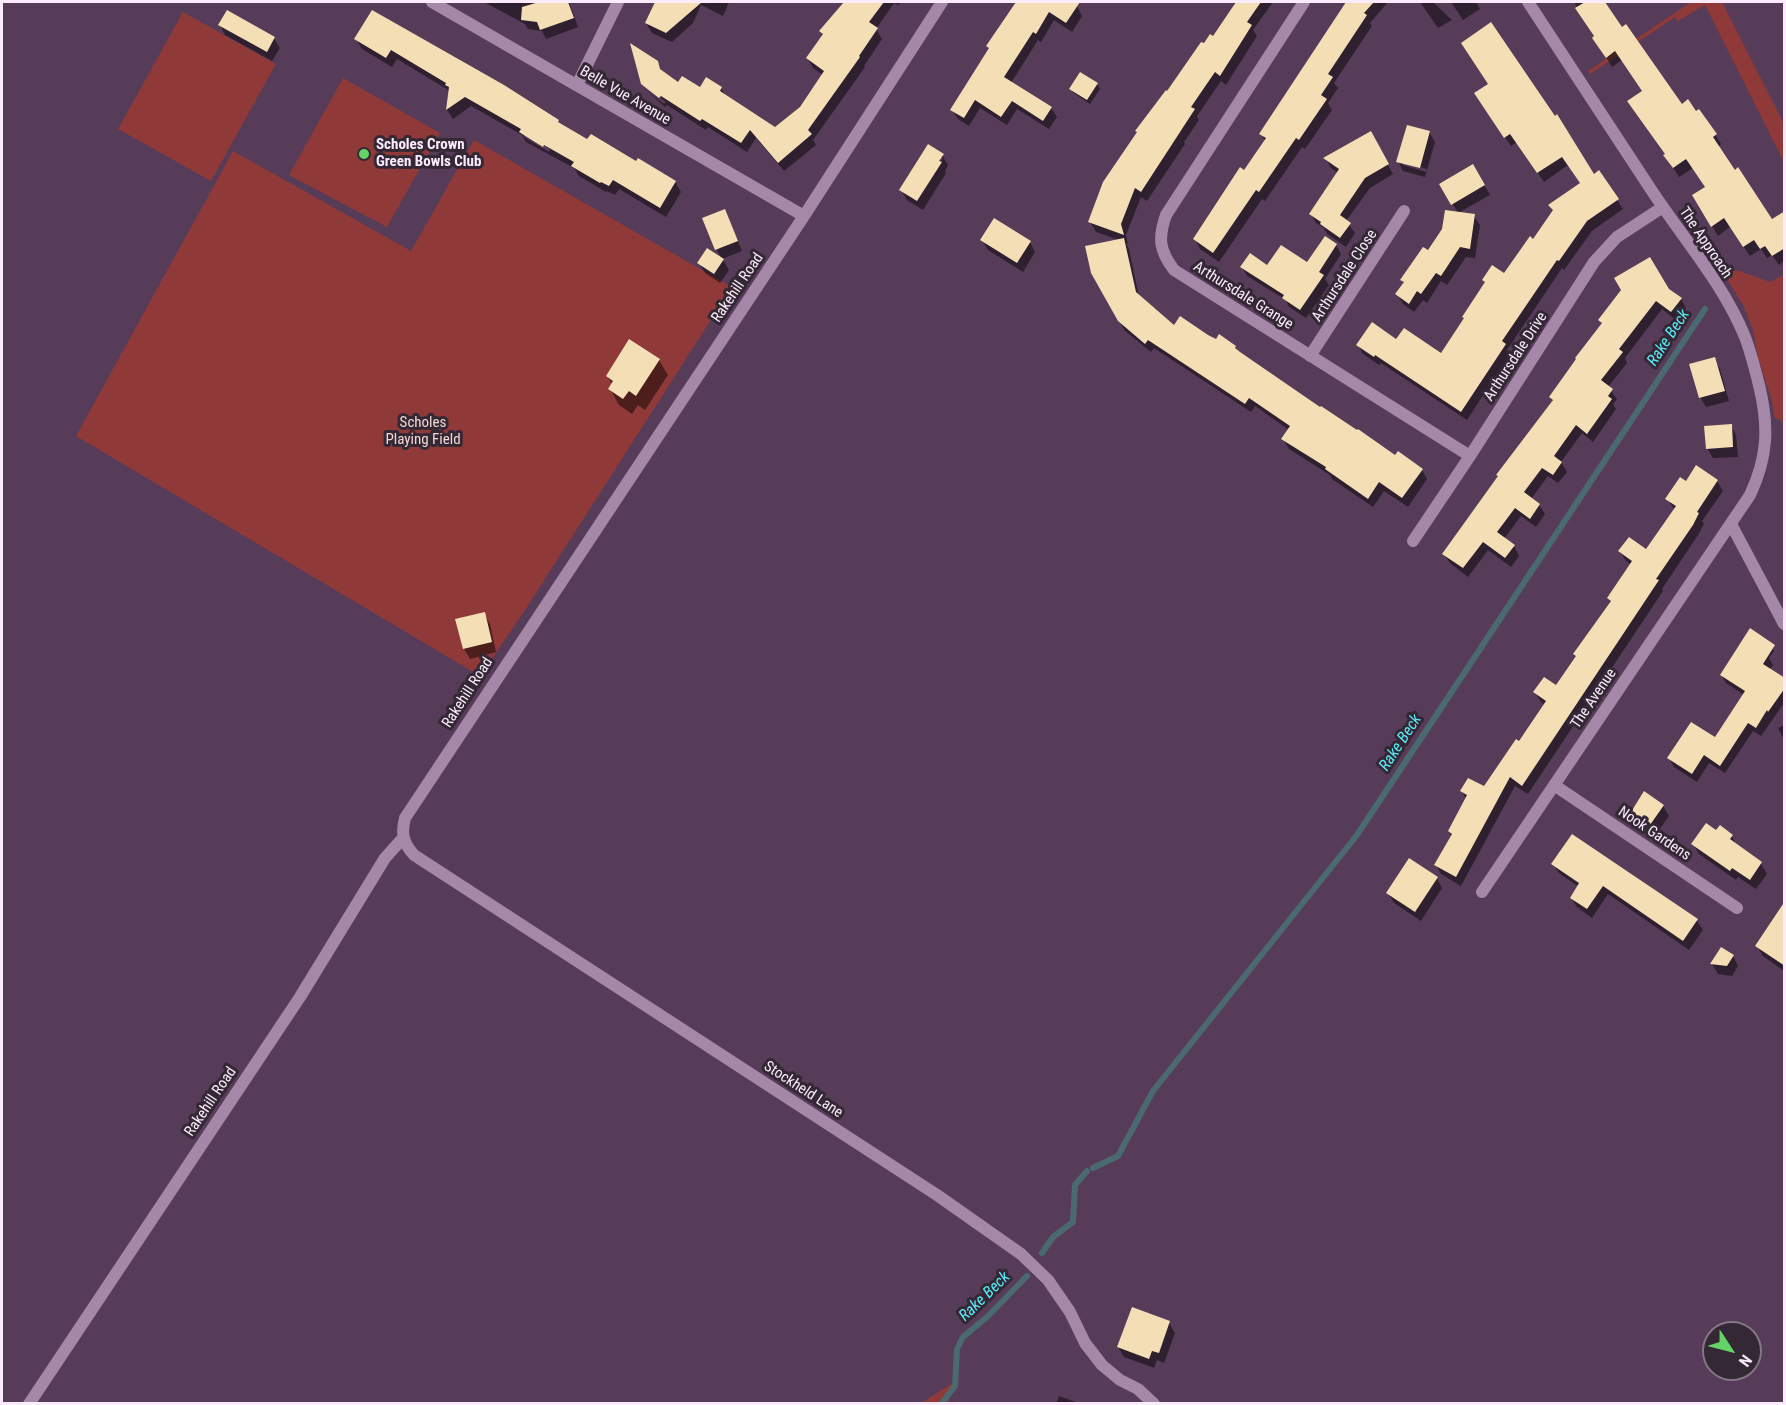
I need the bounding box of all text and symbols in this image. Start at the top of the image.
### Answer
street label: Belle Vue Avenue [576,63,674,129]
place label: Scholes Crown Green Bowls Club [376,136,481,171]
marker: Scholes Crown Green Bowls Club [357,147,371,161]
street label: The Approach [1675,204,1735,282]
street label: Arthursdale Close [1309,227,1381,325]
street label: Rakehill Road [708,250,768,326]
street label: Arthursdale Grange [1190,258,1296,334]
water label: Rake Beck [1644,306,1694,370]
street label: Arthursdale Drive [1481,309,1551,405]
park label: Scholes Playing Field [385,414,461,449]
street label: Rakehill Road [439,655,497,731]
street label: The Avenue [1567,665,1621,733]
water label: Rake Beck [1376,711,1426,775]
street label: Nook Gardens [1614,803,1694,865]
street label: Stockheld Lane [760,1058,846,1122]
street label: Rakehill Road [181,1064,241,1140]
water label: Rake Beck [956,1268,1014,1326]
north arrow [1702,1321,1762,1381]
text: N [1735,1351,1756,1370]

